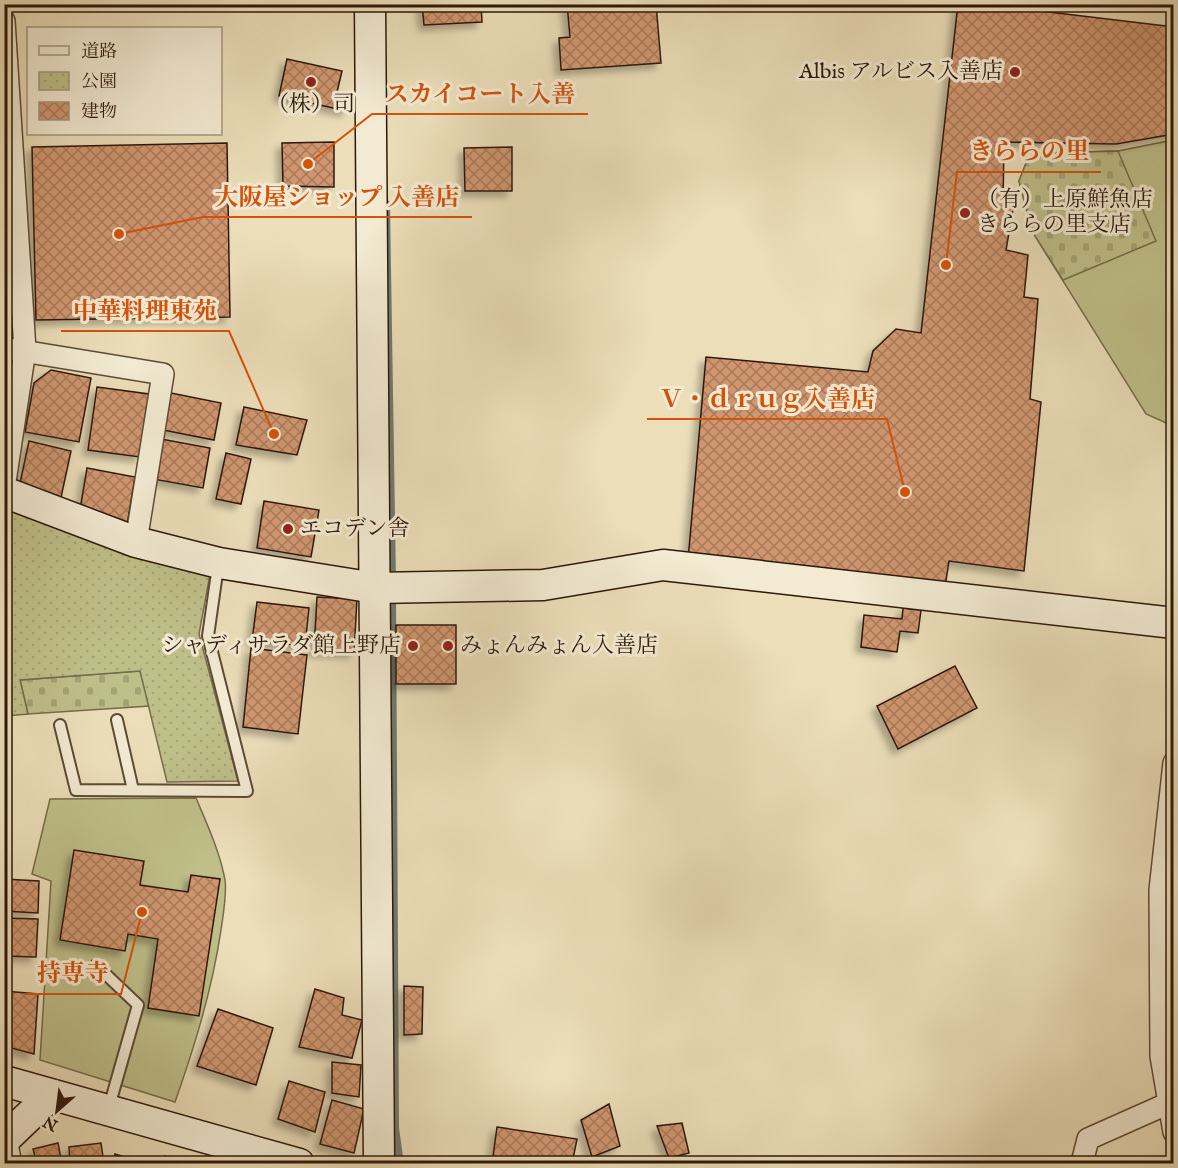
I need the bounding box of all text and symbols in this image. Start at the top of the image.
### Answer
legend [27,27,222,135]
text: 道路 [81,41,117,64]
place label: Albis アルビス入善店 [798,58,1003,86]
marker: Albis アルビス入善店 [1008,65,1022,79]
text: 公園 [81,71,117,94]
callout: スカイコート入善 [372,72,588,114]
marker: （株）司 [304,75,318,89]
text: スカイコート入善 [385,80,575,111]
place label: （株）司 [267,91,355,119]
text: 建物 [81,101,117,124]
callout: きららの里 [957,130,1101,172]
text: きららの里 [969,137,1089,168]
callout: 大阪屋ショップ 入善店 [203,175,472,217]
text: 大阪屋ショップ 入善店 [215,183,459,214]
place label: （有）上原鮮魚店 きららの里支店 [977,186,1153,239]
marker: （有）上原鮮魚店 きららの里支店 [958,206,972,220]
callout: 中華料理東苑 [61,289,229,331]
text: 中華料理東苑 [73,297,217,328]
callout: Ｖ・ｄｒｕｇ入善店 [647,377,887,419]
text: Ｖ・ｄｒｕｇ入善店 [659,385,875,416]
place label: エコデン舎 [300,515,410,543]
marker: エコデン舎 [281,522,295,536]
place label: シャディサラダ館上野店 [161,632,401,660]
place label: みょんみょん入善店 [460,632,658,660]
marker: シャディサラダ館上野店 [406,639,420,653]
marker: みょんみょん入善店 [441,639,455,653]
callout: 持専寺 [25,952,121,994]
text: 持専寺 [37,959,109,990]
north arrow [27,1081,87,1141]
text: N [40,1110,63,1135]

